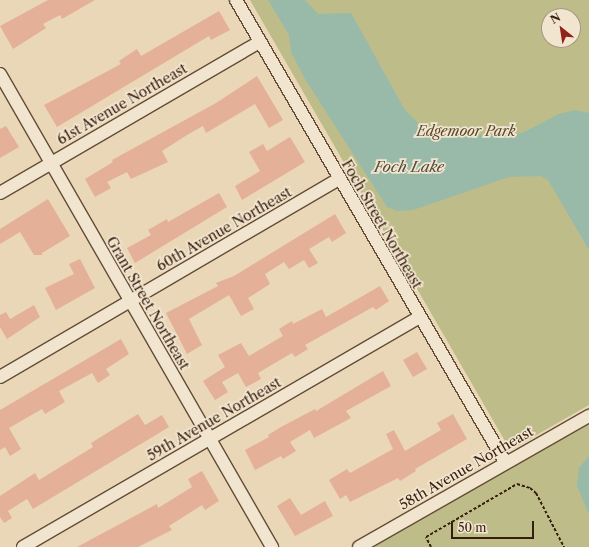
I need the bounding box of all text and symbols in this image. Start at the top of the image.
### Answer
north arrow [541,8,581,48]
text: N [548,10,563,27]
street label: 61st Avenue Northeast [54,60,190,148]
park label: Edgemoor Park [417,123,515,139]
street label: Foch Street Northeast [338,157,426,291]
water label: Foch Lake [374,158,444,176]
street label: 60th Avenue Northeast [153,183,295,275]
street label: Grant Street Northeast [103,233,193,373]
street label: 59th Avenue Northeast [144,374,284,464]
street label: 58th Avenue Northeast [396,423,536,513]
scale bar [453,513,536,539]
text: 50 m [458,520,487,535]

